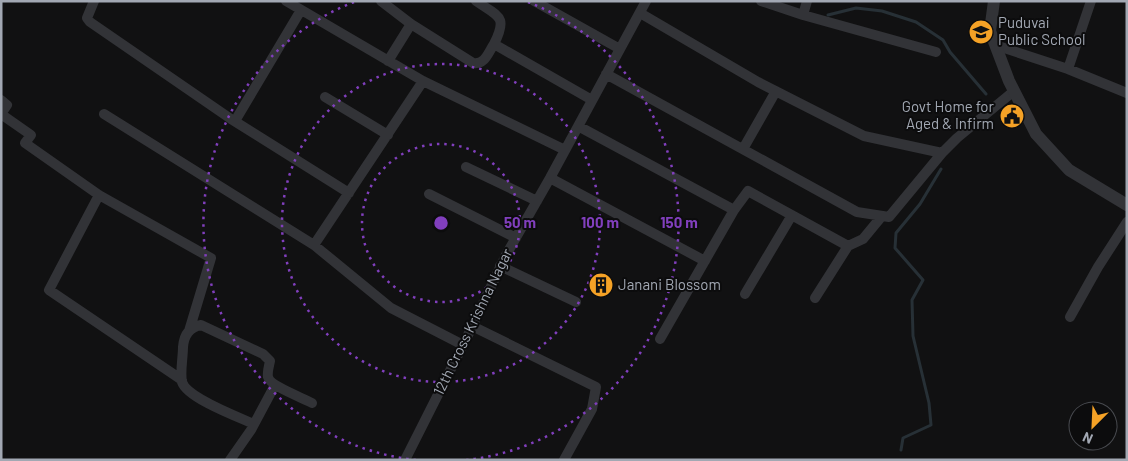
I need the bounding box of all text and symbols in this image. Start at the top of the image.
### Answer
place label: Puduvai Public School [998,13,1086,48]
school or university icon: Puduvai Public School [968,19,994,45]
place label: Govt Home for Aged & Infirm [902,97,995,132]
public building icon: Govt Home for Aged & Infirm [999,103,1025,129]
text: 50 m [504,213,536,231]
text: 100 m [581,213,619,231]
text: 150 m [660,213,698,231]
centre of rings [432,214,450,232]
street label: 12th Cross Krishna Nagar [429,245,516,398]
building icon: Janani Blossom [588,272,614,298]
place label: Janani Blossom [618,275,721,293]
north arrow [1068,401,1118,451]
text: N [1080,429,1095,448]

